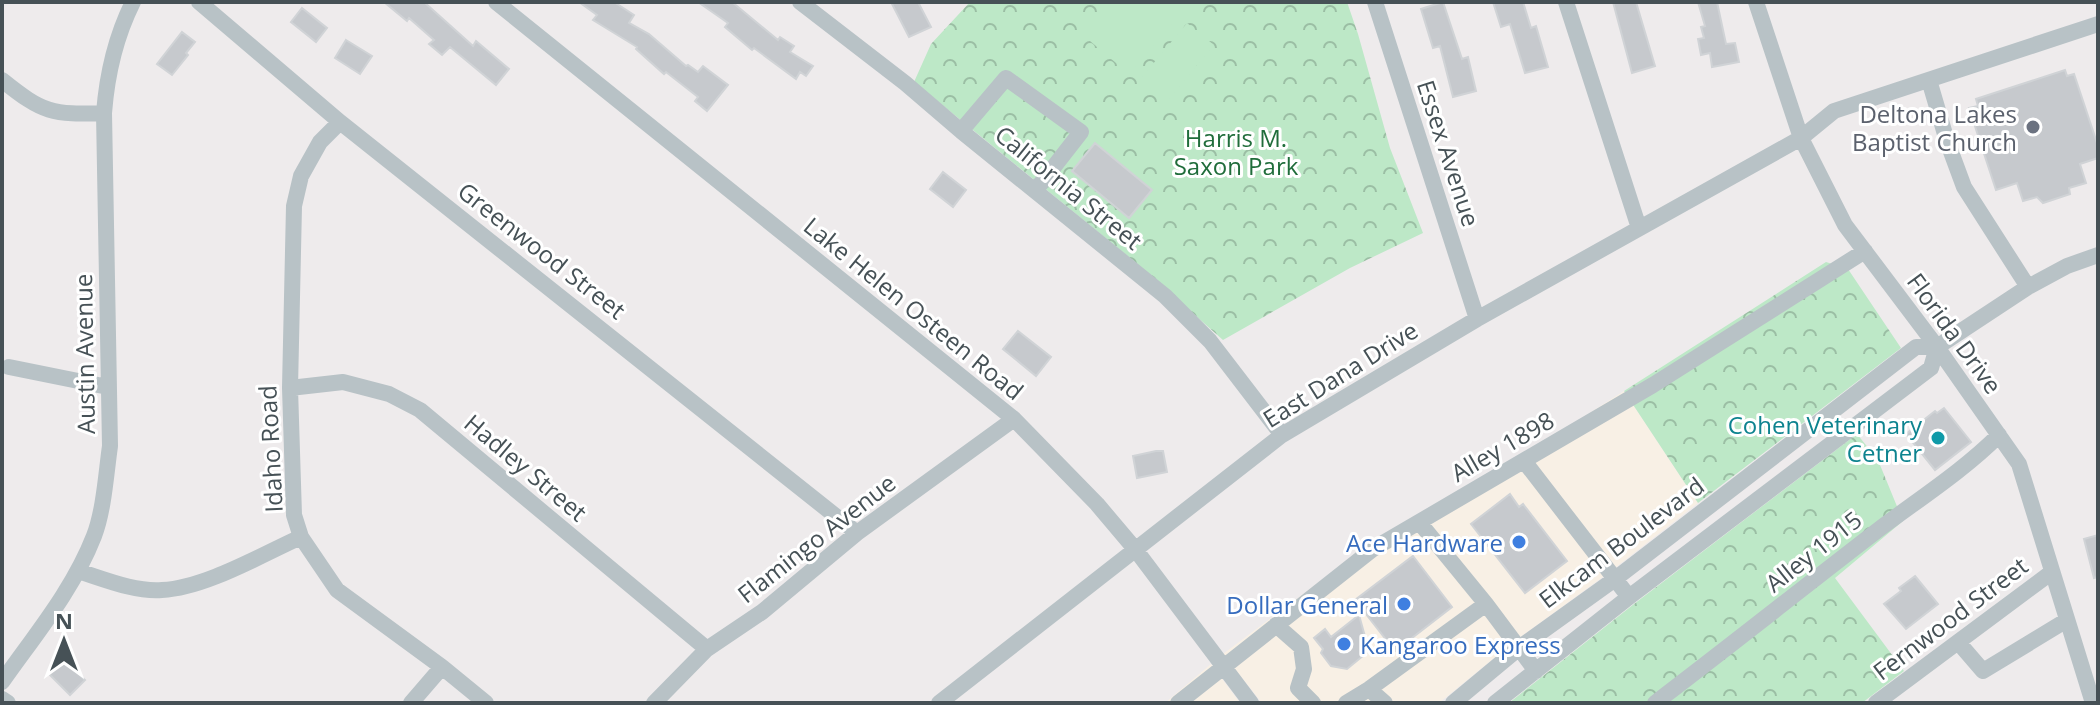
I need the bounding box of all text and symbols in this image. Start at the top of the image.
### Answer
street label: Essex Avenue [1410,76,1488,230]
place label: Deltona Lakes Baptist Church [1852,97,2017,158]
street label: California Street [989,117,1149,257]
marker: Deltona Lakes Baptist Church [2024,118,2042,136]
park label: Harris M. Saxon Park [1174,121,1299,182]
street label: Greenwood Street [451,174,633,326]
street label: Lake Helen Osteen Road [797,209,1031,407]
street label: Florida Drive [1900,266,2010,400]
street label: Austin Avenue [66,273,102,435]
street label: East Dana Drive [1256,313,1424,435]
street label: Idaho Road [250,385,290,513]
street label: Alley 1898 [1444,403,1560,489]
street label: Hadley Street [458,406,594,528]
place label: Cohen Veterinary Cetner [1728,408,1923,469]
marker: Cohen Veterinary Cetner [1929,429,1947,447]
street label: Flamingo Avenue [730,466,902,610]
street label: Elkcam Boulevard [1531,469,1711,615]
street label: Alley 1915 [1758,503,1868,599]
place label: Ace Hardware [1346,526,1503,559]
marker: Ace Hardware [1510,533,1528,551]
street label: Fernwood Street [1866,549,2034,687]
place label: Dollar General [1226,588,1388,621]
marker: Dollar General [1395,595,1413,613]
north arrow [24,601,104,681]
text: N [55,605,73,635]
place label: Kangaroo Express [1360,628,1561,661]
marker: Kangaroo Express [1335,635,1353,653]

